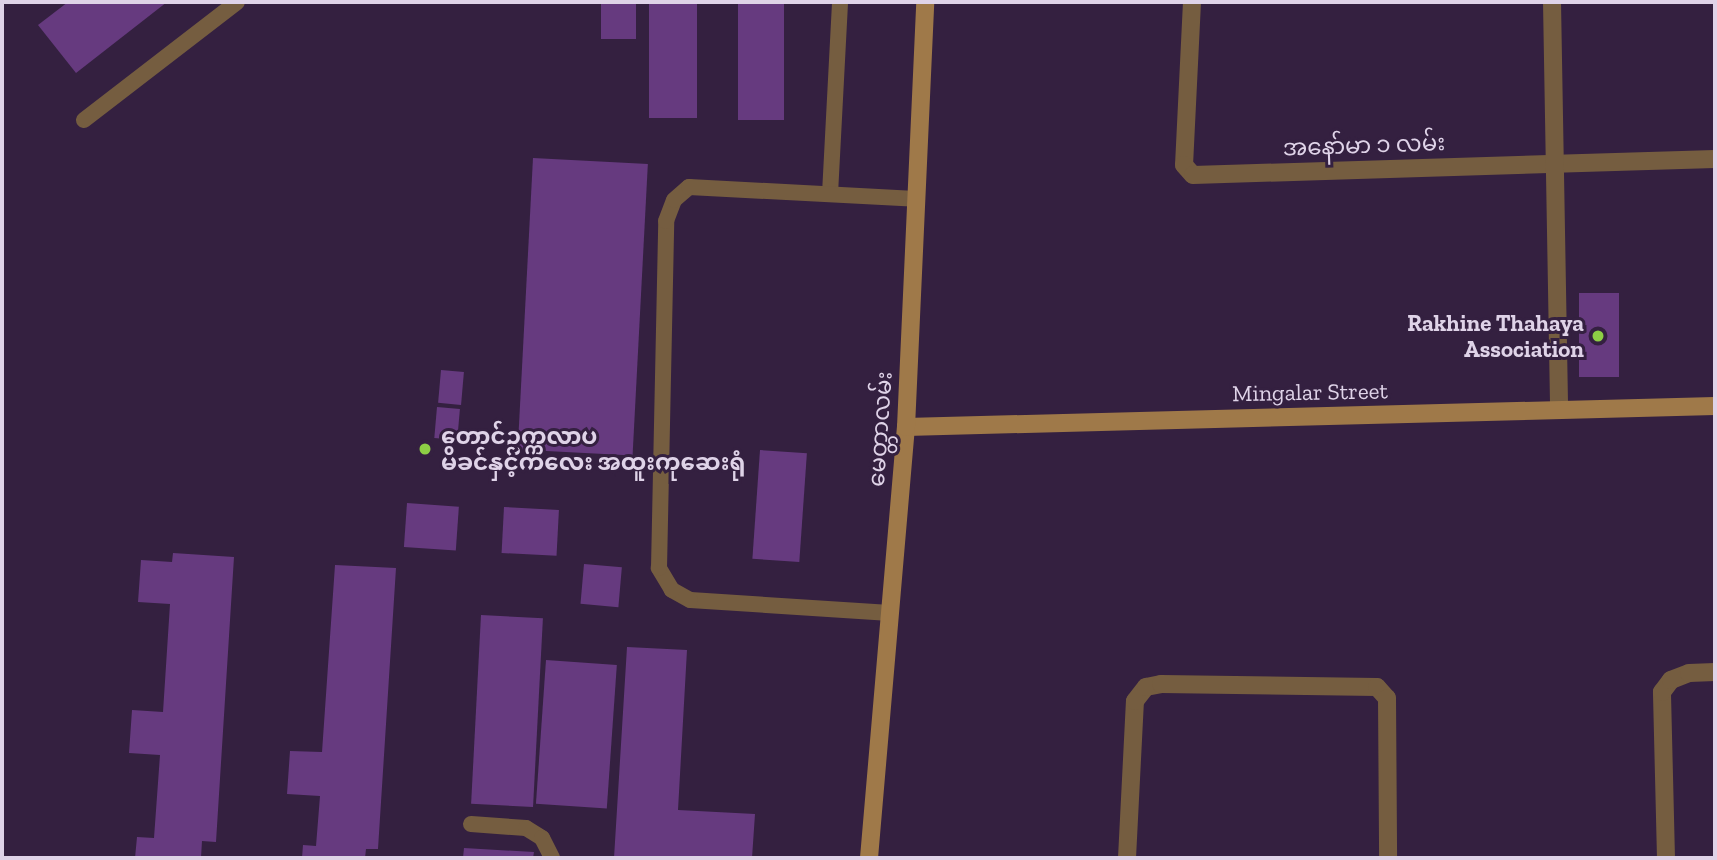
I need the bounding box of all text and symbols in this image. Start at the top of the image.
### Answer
street label: အနော်မာ ၁ လမ်း [1282,128,1446,162]
place label: Rakhine Thahaya Association [1407,309,1584,363]
marker: Rakhine Thahaya Association [1590,328,1606,344]
street label: မေတ္တာလမ်း [862,370,898,488]
street label: Mingalar Street [1232,377,1388,407]
place label: တောင်ဥက္ကလာပ မိခင်နှင့်ကလေး အထူးကုဆေးရုံ [441,422,746,476]
marker: တောင်ဥက္ကလာပ မိခင်နှင့်ကလေး အထူးကုဆေးရုံ [415,439,435,459]

